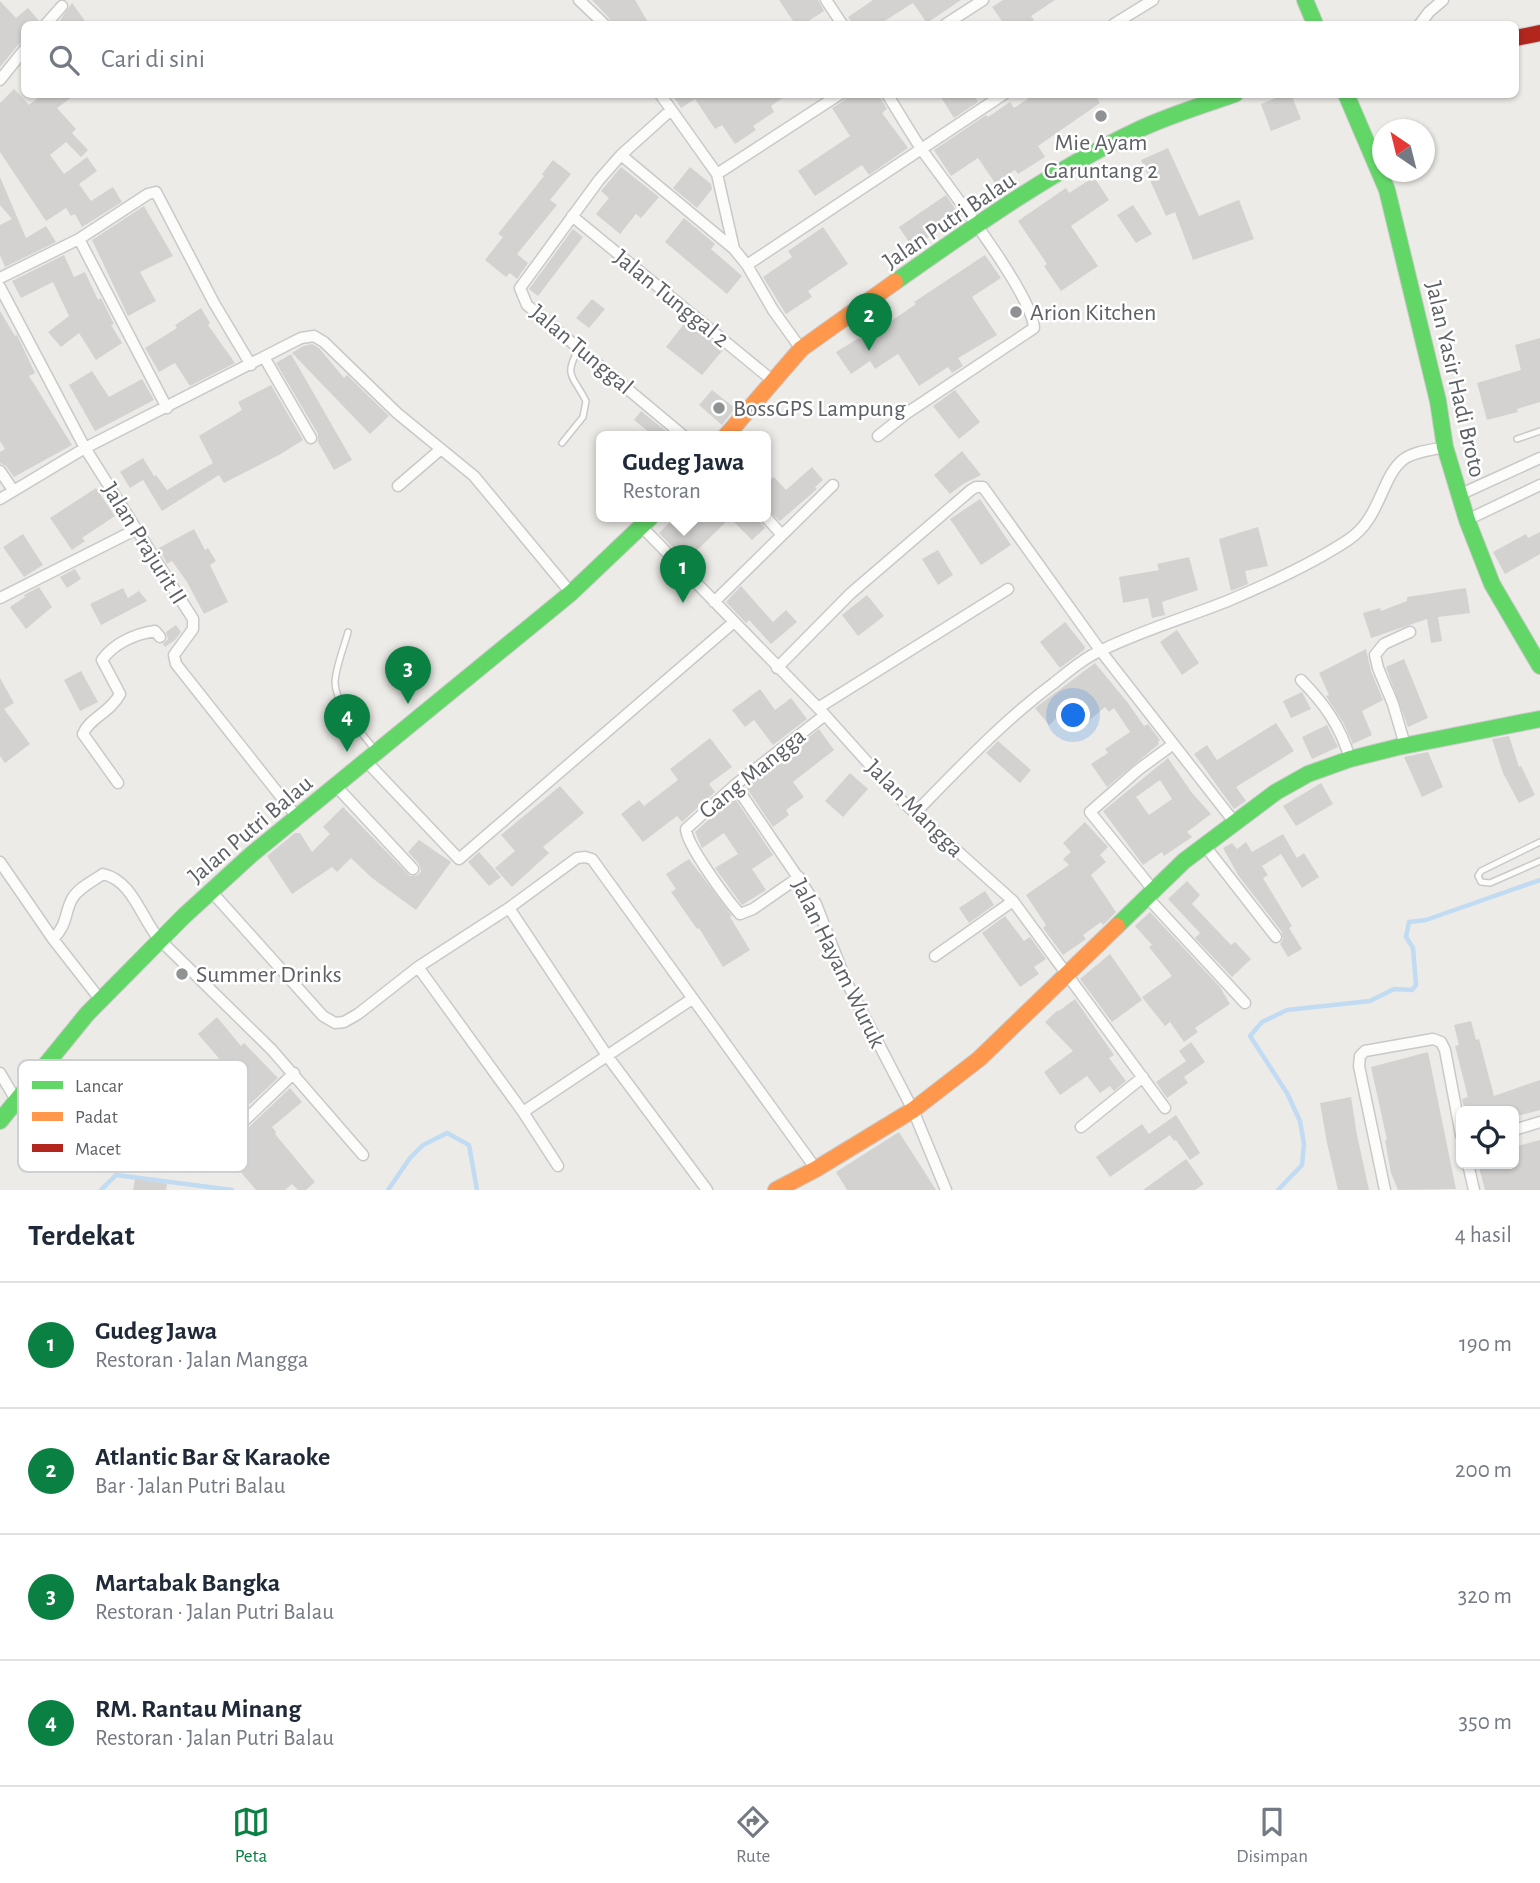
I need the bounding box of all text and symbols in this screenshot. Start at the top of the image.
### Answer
search box [21,21,1519,98]
icon: search [45,41,83,79]
text: Cari di sini [101,46,205,72]
marker: Mie Ayam Garuntang 2 [1093,108,1109,124]
north arrow [1372,119,1435,182]
place label: Mie Ayam Garuntang 2 [1044,131,1158,183]
street label: Jalan Putri Balau [879,168,1020,274]
street label: Jalan Tunggal 2 [609,245,734,352]
street label: Jalan Yasir Hadi Broto [1421,279,1489,479]
pin: 2 [846,293,892,351]
street label: Jalan Tunggal [526,300,637,399]
place label: Arion Kitchen [1030,301,1157,325]
marker: Arion Kitchen [1008,304,1024,320]
place label: BossGPS Lampung [733,397,906,421]
marker: BossGPS Lampung [711,400,727,416]
popup [596,431,771,522]
text: Gudeg Jawa [622,449,745,475]
street label: Jalan Prajurit II [97,479,191,609]
text: Restoran [622,480,701,503]
pin: 1 [660,545,706,603]
pin: 3 [385,646,431,704]
pin: 4 [324,694,370,752]
your location [1056,698,1090,732]
street label: Gang Mangga [695,724,810,824]
street label: Jalan Mangga [861,755,968,862]
street label: Jalan Putri Balau [184,771,317,888]
street label: Jalan Hayam Wuruk [787,875,889,1052]
place label: Summer Drinks [196,963,342,987]
marker: Summer Drinks [174,966,190,982]
legend [18,1060,248,1172]
text: Lancar [75,1077,123,1096]
map controls [1456,1106,1519,1169]
button: locate [1456,1106,1519,1169]
text: Padat [75,1108,118,1127]
text: Macet [75,1140,121,1159]
text: Terdekat [28,1221,135,1251]
text: 4 hasil [1455,1224,1512,1247]
text: Gudeg Jawa [95,1318,217,1344]
text: 1 [47,1333,55,1356]
text: 190 m [1459,1333,1512,1356]
text: Restoran · Jalan Mangga [95,1349,308,1372]
text: Atlantic Bar & Karaoke [95,1444,330,1470]
text: 2 [46,1459,56,1482]
text: 200 m [1455,1459,1512,1482]
text: Bar · Jalan Putri Balau [95,1475,286,1498]
text: Martabak Bangka [95,1570,280,1596]
text: 3 [46,1585,56,1608]
text: 320 m [1458,1585,1512,1608]
text: Restoran · Jalan Putri Balau [95,1601,334,1624]
text: RM. Rantau Minang [95,1696,301,1722]
text: 4 [45,1711,57,1734]
text: 350 m [1459,1711,1512,1734]
text: Restoran · Jalan Putri Balau [95,1727,334,1750]
tab: Peta [232,1803,270,1868]
tab: Rute [734,1803,772,1868]
tab: Disimpan [1236,1803,1308,1868]

